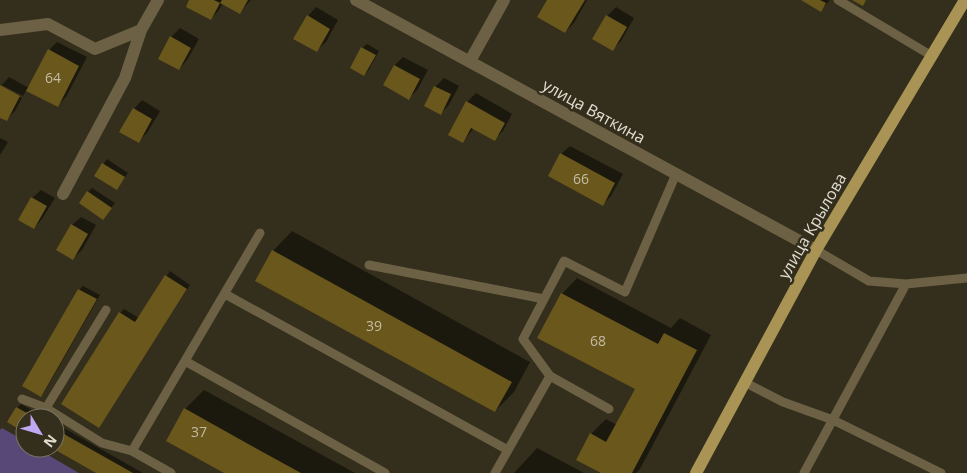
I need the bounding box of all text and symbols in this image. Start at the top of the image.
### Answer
house number: 64 [45,68,61,87]
street label: улица Вяткина [539,74,649,148]
house number: 66 [573,169,589,188]
street label: улица Крылова [773,169,851,283]
house number: 39 [366,316,382,335]
house number: 68 [590,331,606,350]
north arrow [15,408,65,458]
house number: 37 [191,422,207,441]
text: N [40,431,62,452]

